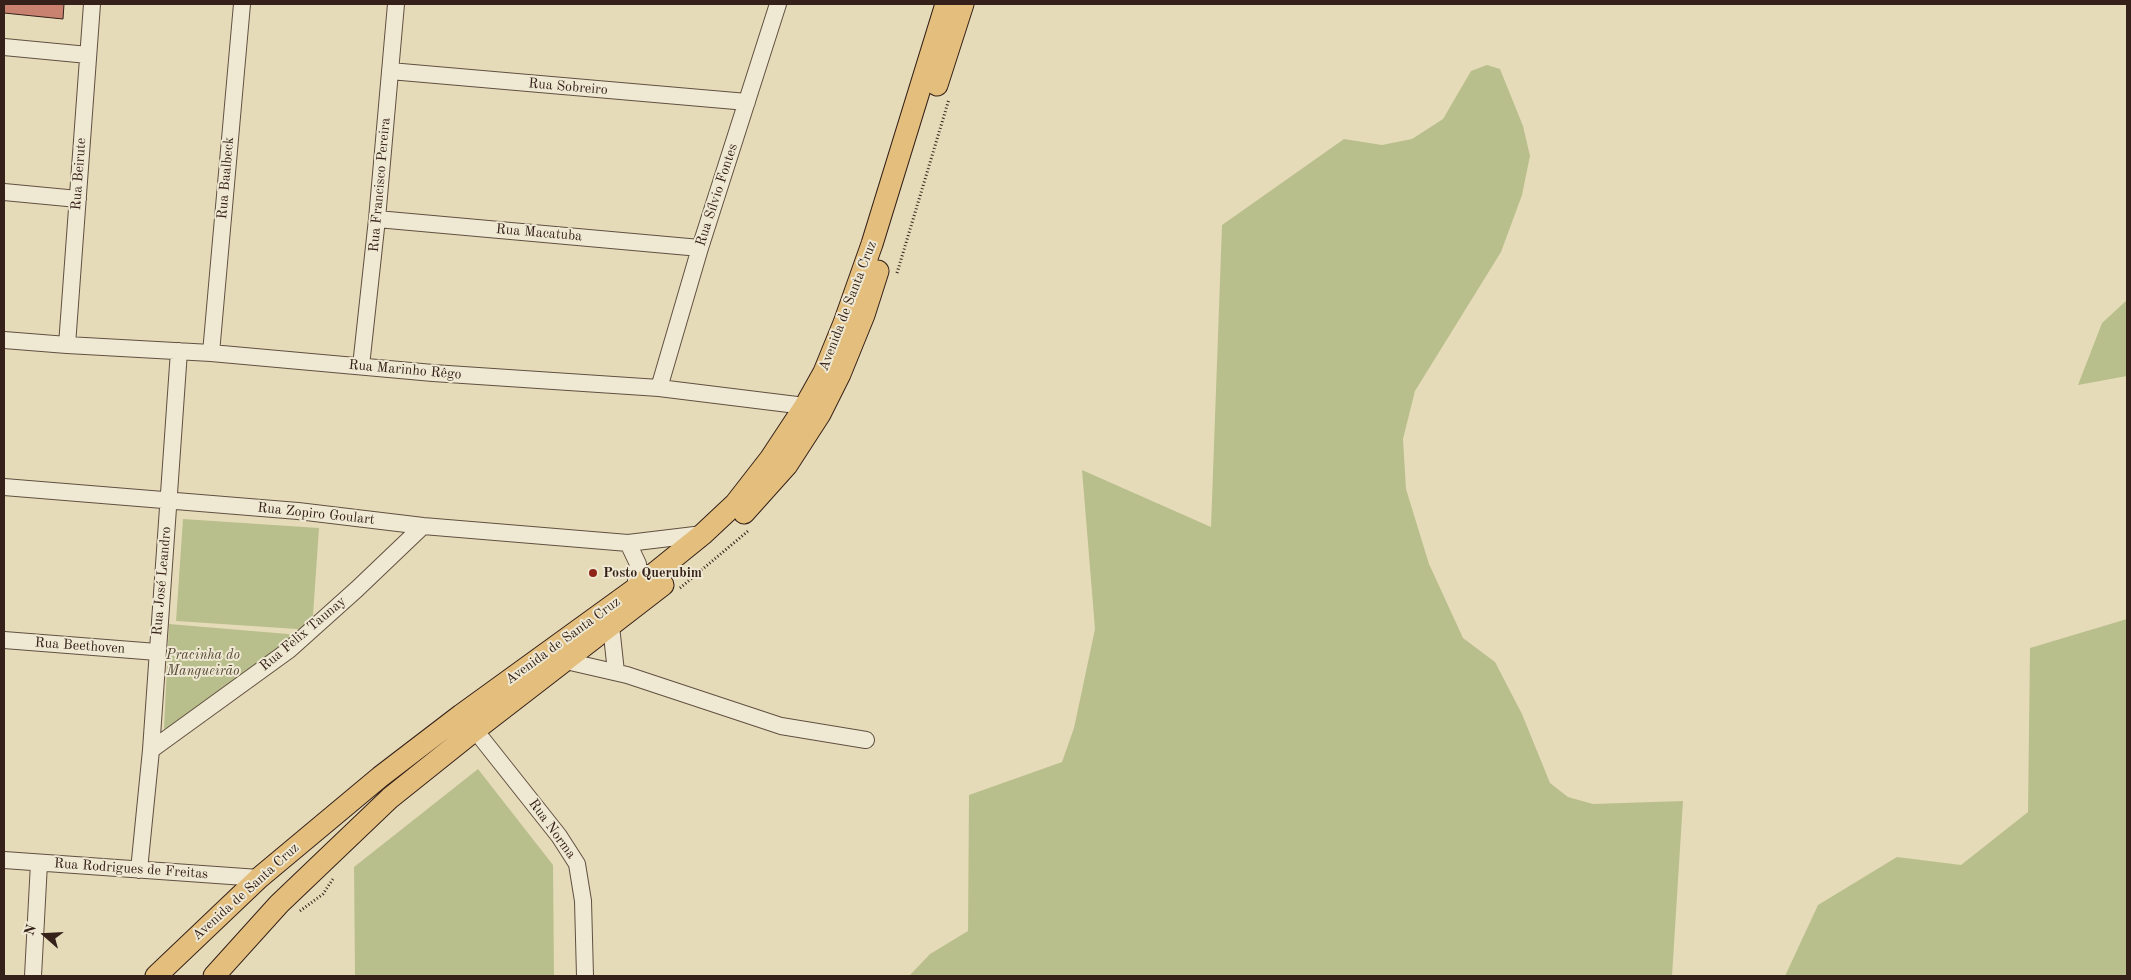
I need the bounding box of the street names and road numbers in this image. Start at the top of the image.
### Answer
street label: Rua Sobreiro [528,75,608,99]
street label: Rua Francisco Pereira [366,117,394,253]
street label: Rua Baalbeck [214,136,238,220]
street label: Rua Beirute [68,137,90,211]
street label: Rua Sílvio Fontes [692,142,742,248]
street label: Rua Macatuba [495,221,583,245]
street label: Avenida de Santa Cruz [815,239,881,373]
street label: Rua Marinho Rêgo [348,357,462,383]
street label: Rua Zopiro Goulart [257,499,375,529]
street label: Rua José Leandro [149,526,175,636]
street label: Rua Felix Taunay [256,593,350,675]
street label: Avenida de Santa Cruz [502,594,624,688]
street label: Rua Beethoven [34,634,126,658]
street label: Rua Norma [525,796,579,862]
street label: Avenida de Santa Cruz [189,840,303,944]
street label: Rua Rodrigues de Freitas [53,855,209,883]

